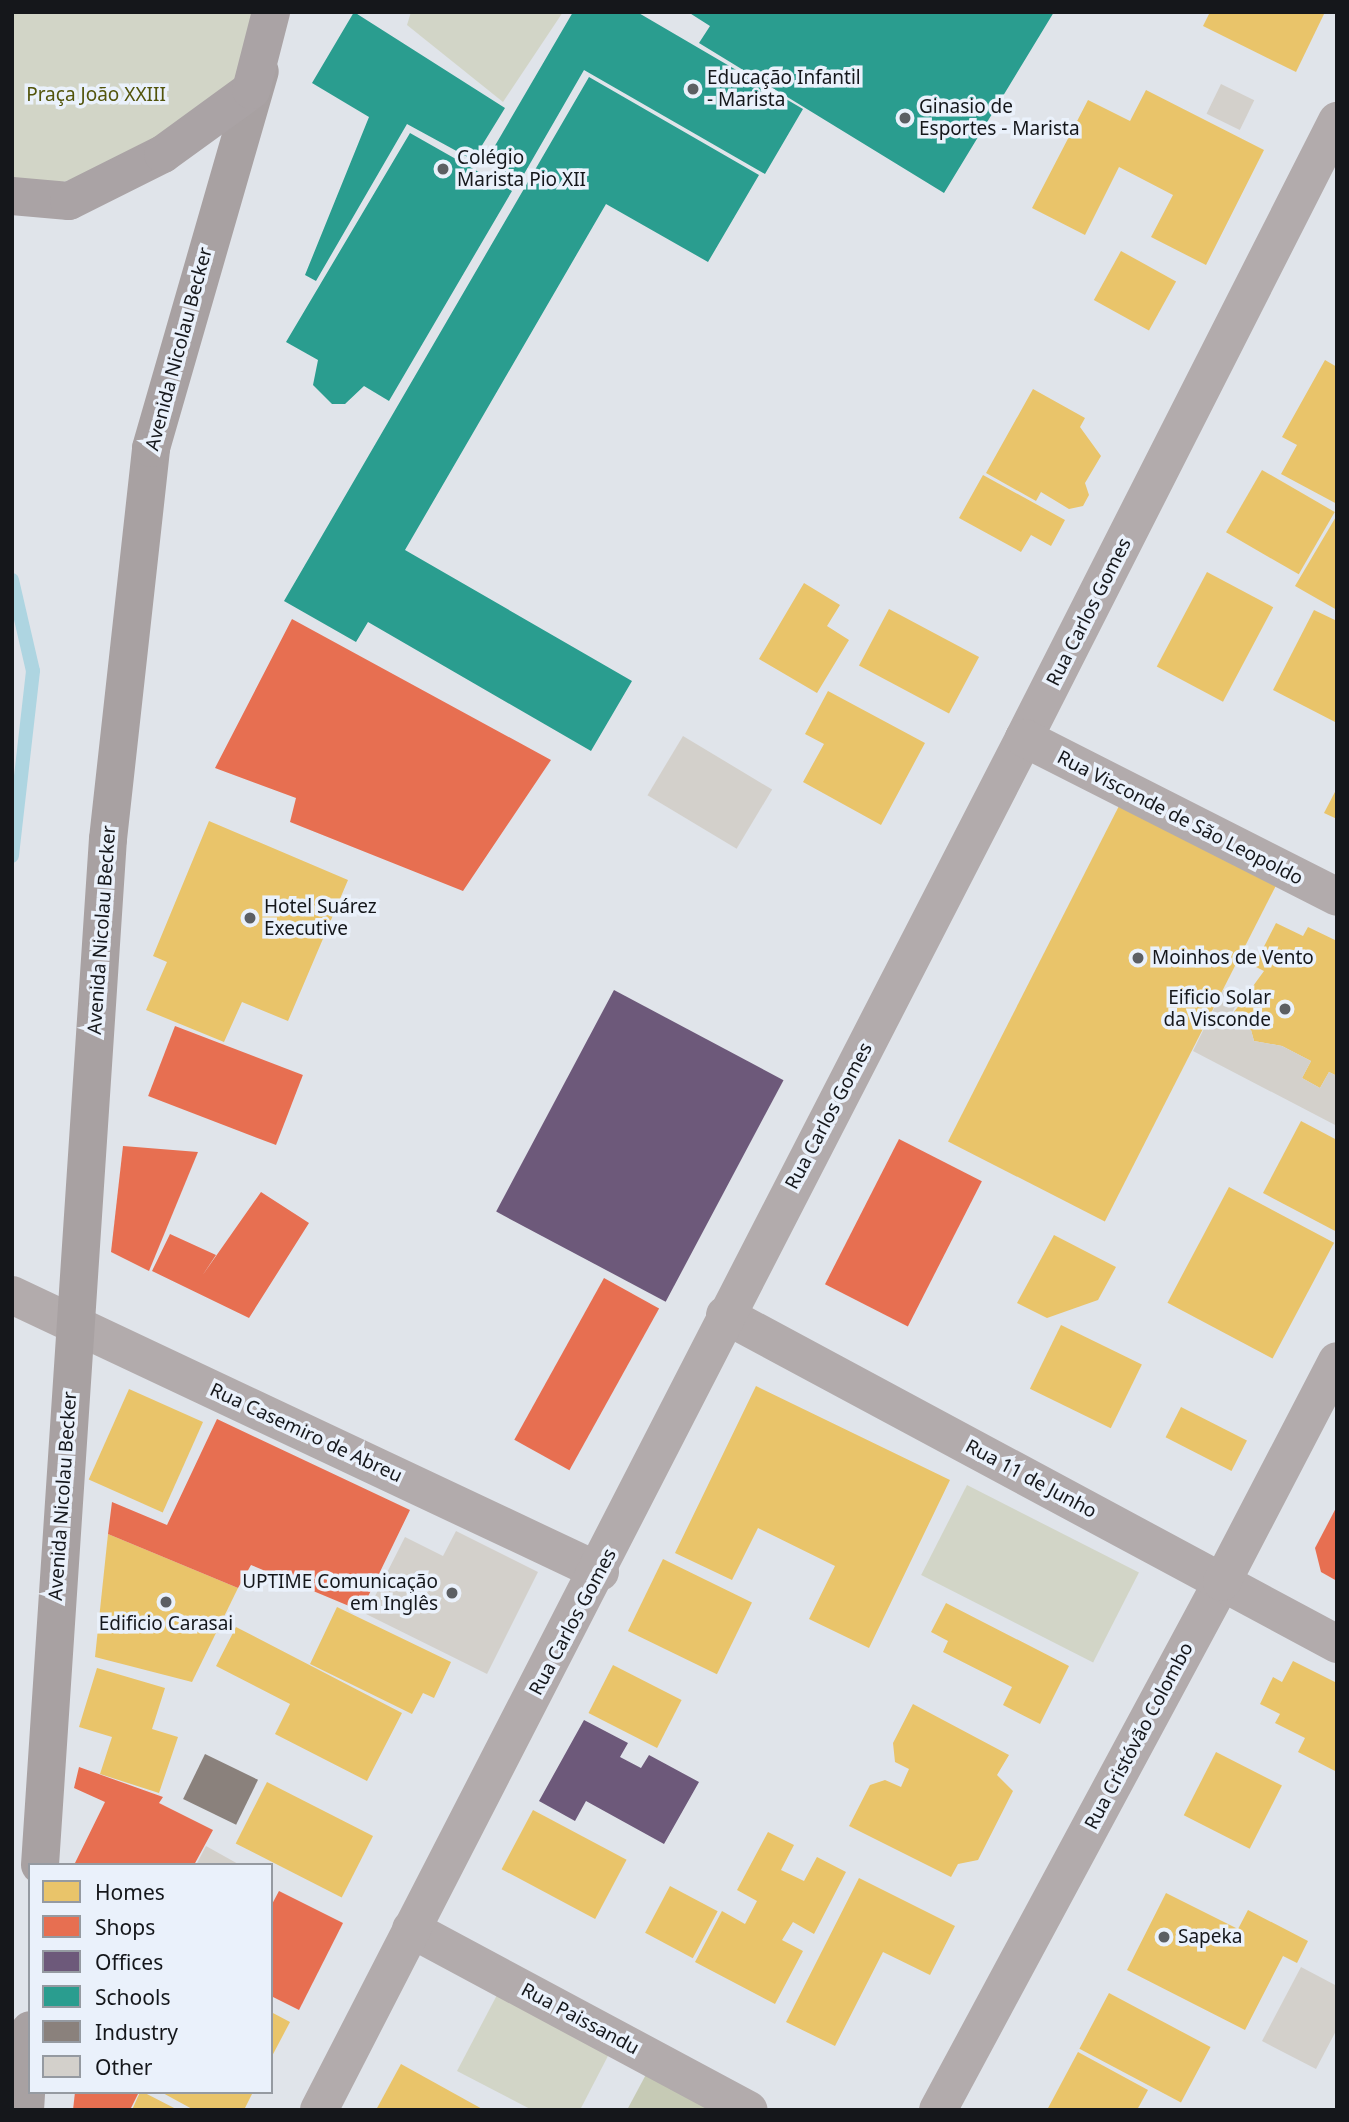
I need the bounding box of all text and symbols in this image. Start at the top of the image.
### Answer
place label: Educação Infantil - Marista [707,67,861,111]
marker: Educação Infantil - Marista [685,81,701,97]
park label: Praça João XXIII [26,84,166,106]
place label: Ginasio de Esportes - Marista [919,96,1080,140]
marker: Ginasio de Esportes - Marista [897,110,913,126]
place label: Colégio Marista Pio XII [457,147,586,191]
marker: Colégio Marista Pio XII [435,161,451,177]
street label: Avenida Nicolau Becker [141,245,217,453]
street label: Rua Carlos Gomes [1042,534,1136,690]
street label: Rua Visconde de São Leopoldo [1053,746,1307,890]
street label: Avenida Nicolau Becker [83,825,121,1035]
place label: Hotel Suárez Executive [264,896,377,940]
marker: Hotel Suárez Executive [242,910,258,926]
place label: Moinhos de Vento [1152,947,1314,969]
marker: Moinhos de Vento [1130,950,1146,966]
place label: Eificio Solar da Visconde [1164,987,1271,1031]
marker: Eificio Solar da Visconde [1277,1001,1293,1017]
street label: Rua Carlos Gomes [781,1039,877,1193]
street label: Rua Casemiro de Abreu [206,1378,406,1488]
street label: Avenida Nicolau Becker [44,1391,82,1601]
street label: Rua 11 de Junho [962,1435,1100,1523]
street label: Rua Carlos Gomes [525,1545,621,1699]
place label: UPTIME Comunicação em Inglês [242,1571,438,1615]
marker: UPTIME Comunicação em Inglês [444,1585,460,1601]
marker: Edificio Carasai [158,1594,174,1610]
place label: Edificio Carasai [99,1613,233,1635]
street label: Rua Cristóvão Colombo [1080,1639,1198,1833]
legend [28,1863,273,2094]
text: Homes [95,1878,165,1906]
text: Shops [95,1913,155,1941]
place label: Sapeka [1178,1926,1242,1948]
marker: Sapeka [1156,1929,1172,1945]
text: Offices [95,1948,163,1976]
street label: Rua Paissandu [517,1978,643,2060]
text: Schools [95,1983,170,2011]
text: Industry [95,2018,178,2046]
text: Other [95,2053,152,2081]

